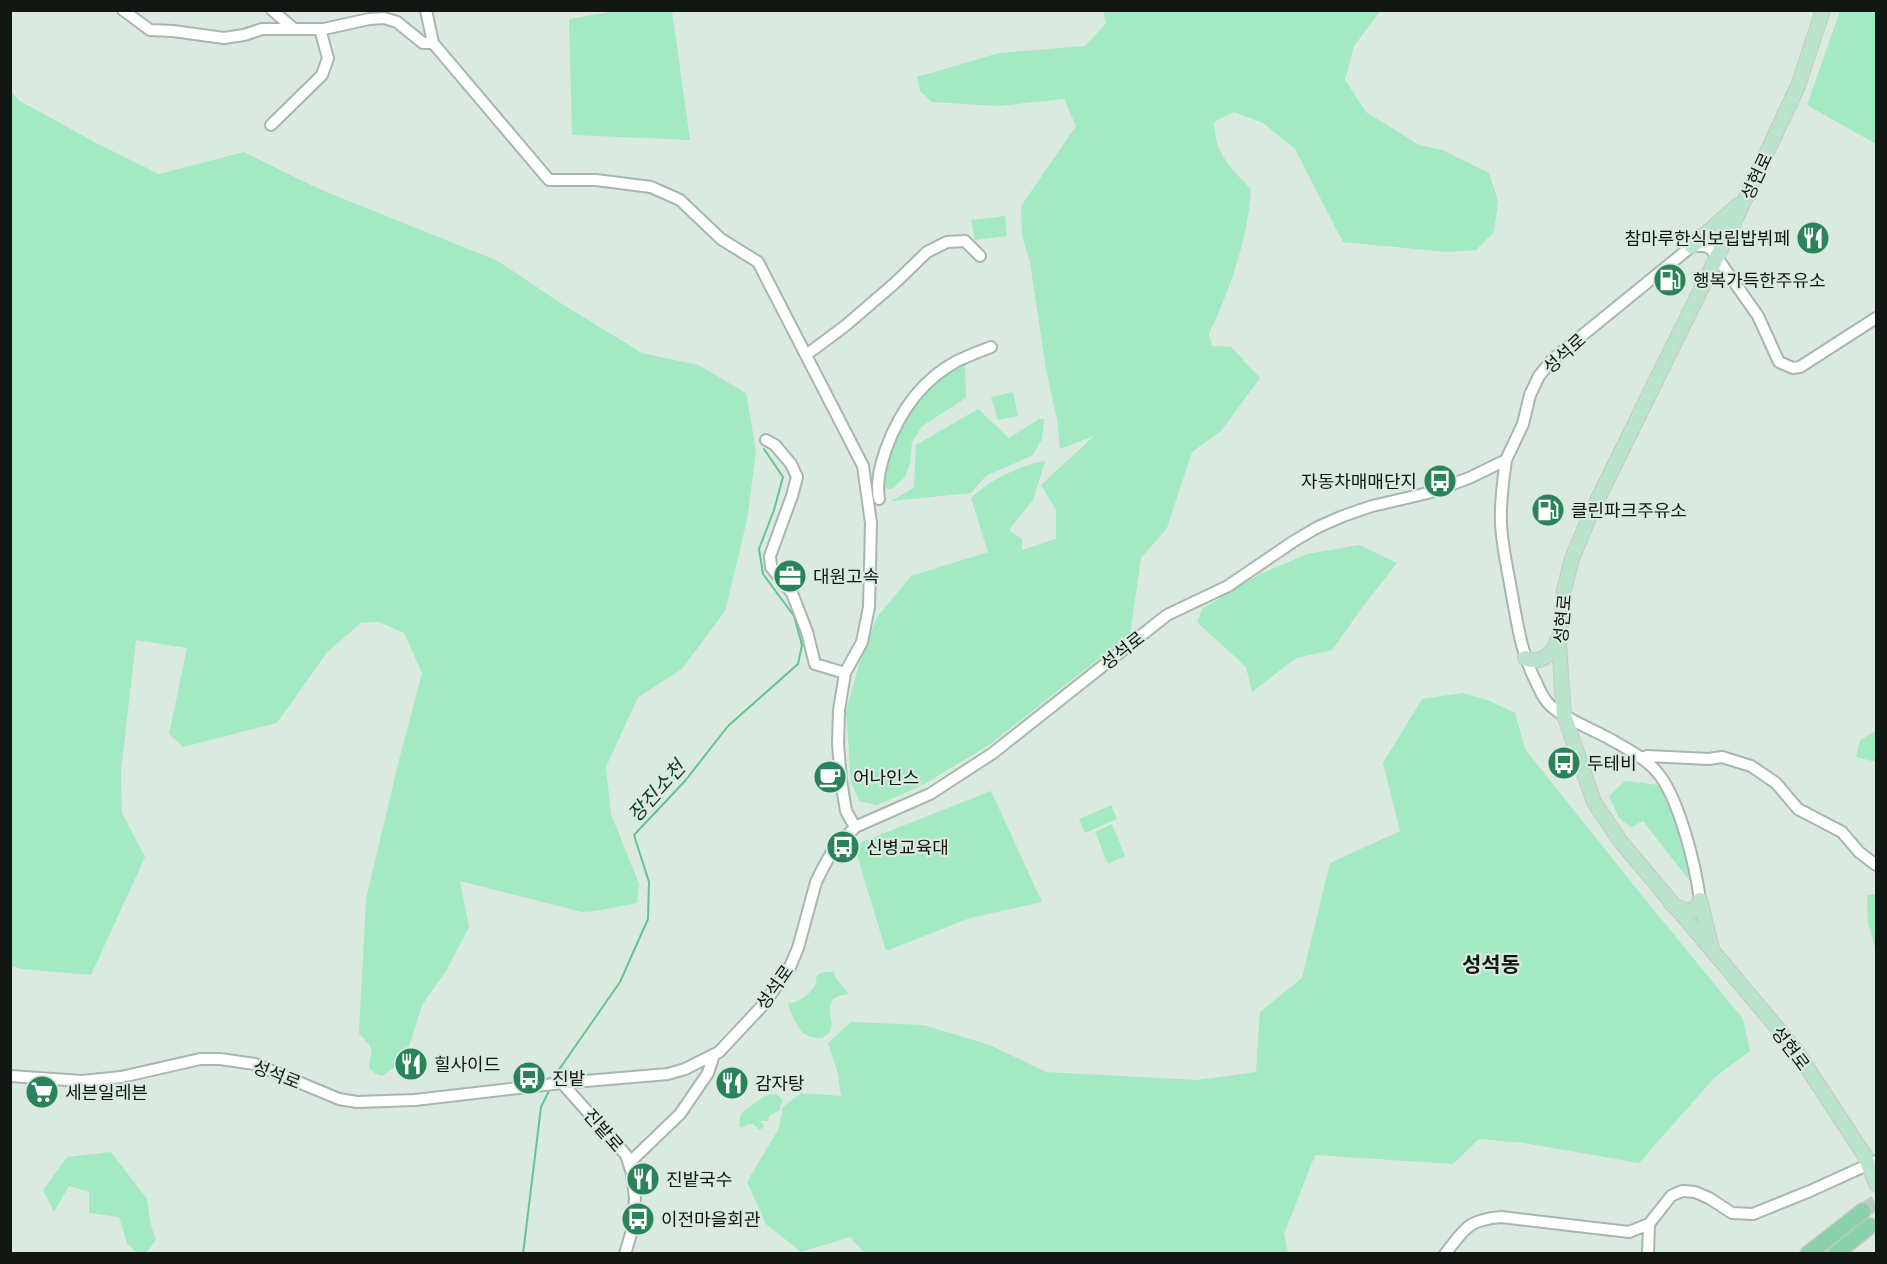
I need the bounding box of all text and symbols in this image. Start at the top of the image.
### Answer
street label: 성현로 [1735,148,1777,204]
restaurant icon: 참마루한식보립밥뷔페 [1795,220,1831,256]
place label: 참마루한식보립밥뷔페 [1624,226,1790,250]
fuel station icon: 행복가득한주유소 [1652,262,1688,298]
place label: 행복가득한주유소 [1693,268,1825,292]
street label: 성석로 [1538,327,1590,379]
bus stop icon: 자동차매매단지 [1422,463,1458,499]
place label: 자동차매매단지 [1301,469,1417,493]
fuel station icon: 클린파크주유소 [1530,492,1566,528]
place label: 클린파크주유소 [1571,498,1687,522]
office icon: 대원고속 [772,558,808,594]
place label: 대원고속 [813,564,879,588]
street label: 성현로 [1548,593,1576,645]
street label: 성석로 [1095,625,1149,675]
bus stop icon: 두테비 [1546,745,1582,781]
place label: 두테비 [1587,751,1637,775]
water label: 장진소천 [621,753,692,827]
cafe icon: 어나인스 [812,759,848,795]
place label: 어나인스 [853,765,919,789]
bus stop icon: 신병교육대 [825,829,861,865]
place label: 신병교육대 [866,835,949,859]
district label: 성석동 [1462,950,1520,978]
street label: 성석로 [750,960,798,1014]
street label: 성현로 [1766,1021,1816,1075]
restaurant icon: 힐사이드 [393,1046,429,1082]
place label: 힐사이드 [434,1052,500,1076]
street label: 성석로 [250,1054,304,1094]
bus stop icon: 진밭 [511,1060,547,1096]
restaurant icon: 감자탕 [714,1065,750,1101]
place label: 진밭 [552,1066,586,1090]
place label: 감자탕 [755,1071,805,1095]
supermarket icon: 세븐일레븐 [24,1074,60,1110]
place label: 세븐일레븐 [65,1080,148,1104]
street label: 진밭로 [579,1103,629,1157]
restaurant icon: 진밭국수 [625,1161,661,1197]
place label: 진밭국수 [666,1167,732,1191]
bus stop icon: 이전마을회관 [620,1201,656,1237]
place label: 이전마을회관 [661,1207,761,1231]

